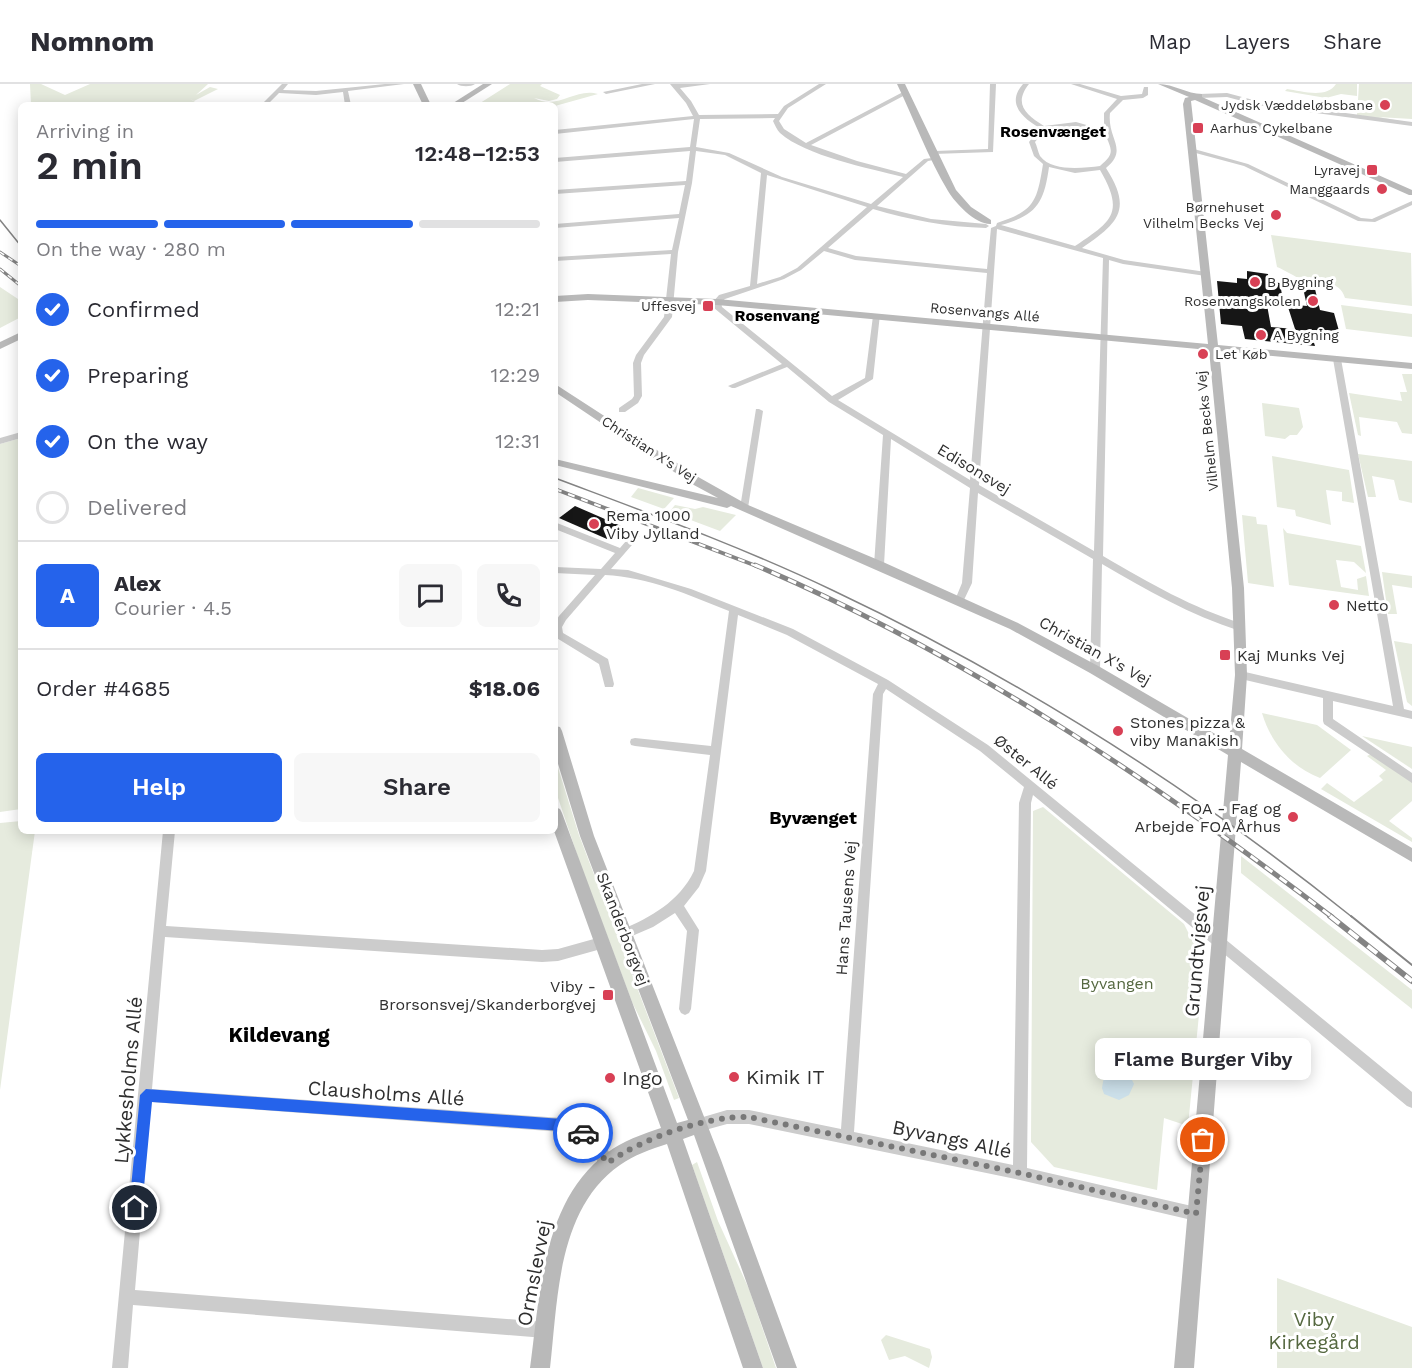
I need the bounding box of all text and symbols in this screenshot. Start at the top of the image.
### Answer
text: Nomnom [30,25,154,58]
text: Map [1148,29,1191,54]
text: Layers [1224,29,1290,54]
text: Share [1323,29,1382,54]
place label: Jydsk Væddeløbsbane [1221,97,1373,113]
marker: Jydsk Væddeløbsbane [1378,98,1392,112]
text: Arriving in [36,119,134,143]
place label: Aarhus Cykelbane [1210,120,1333,136]
marker: Aarhus Cykelbane [1191,121,1205,135]
district label: Rosenvænget [1000,122,1106,141]
text: 12:48–12:53 [415,141,540,166]
text: 2 min [36,143,143,188]
place label: Lyravej [1313,162,1360,178]
marker: Lyravej [1365,163,1379,177]
place label: Manggaards [1289,181,1370,197]
marker: Manggaards [1375,182,1389,196]
place label: Børnehuset Vilhelm Becks Vej [1143,199,1264,231]
marker: Børnehuset Vilhelm Becks Vej [1269,208,1283,222]
text: On the way · 280 m [36,237,226,261]
place label: B Bygning [1267,274,1334,290]
marker: B Bygning [1248,275,1262,289]
icon: check [36,293,69,326]
place label: Rosenvangskolen [1184,293,1301,309]
marker: Rosenvangskolen [1306,294,1320,308]
text: Confirmed [87,297,200,322]
text: 12:21 [495,297,540,321]
place label: Uffesvej [641,298,696,314]
marker: Uffesvej [701,299,715,313]
street label: Rosenvangs Allé [929,299,1041,325]
district label: Rosenvang [735,306,819,325]
place label: A Bygning [1273,327,1339,343]
marker: A Bygning [1254,328,1268,342]
place label: Let Køb [1215,346,1267,362]
marker: Let Køb [1196,347,1210,361]
icon: check [36,359,69,392]
text: Preparing [87,363,188,388]
text: 12:29 [491,363,540,387]
street label: Vilhelm Becks Vej [1193,370,1221,492]
street label: Christian X's Vej [599,413,699,485]
icon: check [36,425,69,458]
text: On the way [87,429,208,454]
text: 12:31 [495,429,540,453]
street label: Edisonsvej [934,440,1014,498]
text: Delivered [87,495,187,520]
place label: Rema 1000 Viby Jylland [606,506,699,543]
marker: Rema 1000 Viby Jylland [587,517,601,531]
button: chat [399,564,462,627]
button: phone [477,564,540,627]
text: Alex [114,571,161,596]
text: A [60,583,75,608]
text: Courier · 4.5 [114,596,232,620]
place label: Netto [1346,596,1389,615]
marker: Netto [1327,598,1341,612]
street label: Christian X's Vej [1036,612,1154,690]
place label: Kaj Munks Vej [1237,646,1345,665]
marker: Kaj Munks Vej [1218,648,1232,662]
text: Order #4685 [36,676,171,701]
text: $18.06 [469,676,540,701]
place label: Stones pizza & viby Manakish [1130,713,1246,750]
marker: Stones pizza & viby Manakish [1111,724,1125,738]
street label: Øster Allé [990,730,1062,794]
button: Help [36,753,282,822]
button: Share [294,753,540,822]
place label: FOA - Fag og Arbejde FOA Århus [1134,799,1281,836]
district label: Byvænget [769,807,857,828]
marker: FOA - Fag og Arbejde FOA Århus [1286,810,1300,824]
street label: Hans Tausens Vej [832,840,860,976]
street label: Skanderborgvej [593,870,653,988]
street label: Grundtvigsvej [1179,884,1215,1018]
park label: Byvangen [1080,974,1154,993]
place label: Viby - Brorsonsvej/Skanderborgvej [379,977,596,1014]
marker: Viby - Brorsonsvej/Skanderborgvej [601,988,615,1002]
street label: Lykkesholms Allé [109,995,147,1165]
district label: Kildevang [228,1022,330,1047]
callout: Flame Burger Viby [1095,1038,1311,1080]
text: Flame Burger Viby [1114,1047,1292,1071]
place label: Kimik IT [746,1065,825,1089]
place label: Ingo [622,1066,663,1090]
marker: Kimik IT [727,1070,741,1084]
marker: Ingo [603,1071,617,1085]
street label: Clausholms Allé [307,1076,465,1110]
courier [553,1103,613,1163]
pin [1177,1114,1228,1165]
street label: Byvangs Allé [890,1115,1014,1163]
icon: car [567,1117,600,1150]
icon: bag [1186,1123,1219,1156]
pin [109,1182,160,1233]
icon: home [118,1191,151,1224]
street label: Ormslevvej [512,1218,556,1328]
park label: Viby Kirkegård [1268,1307,1360,1354]

